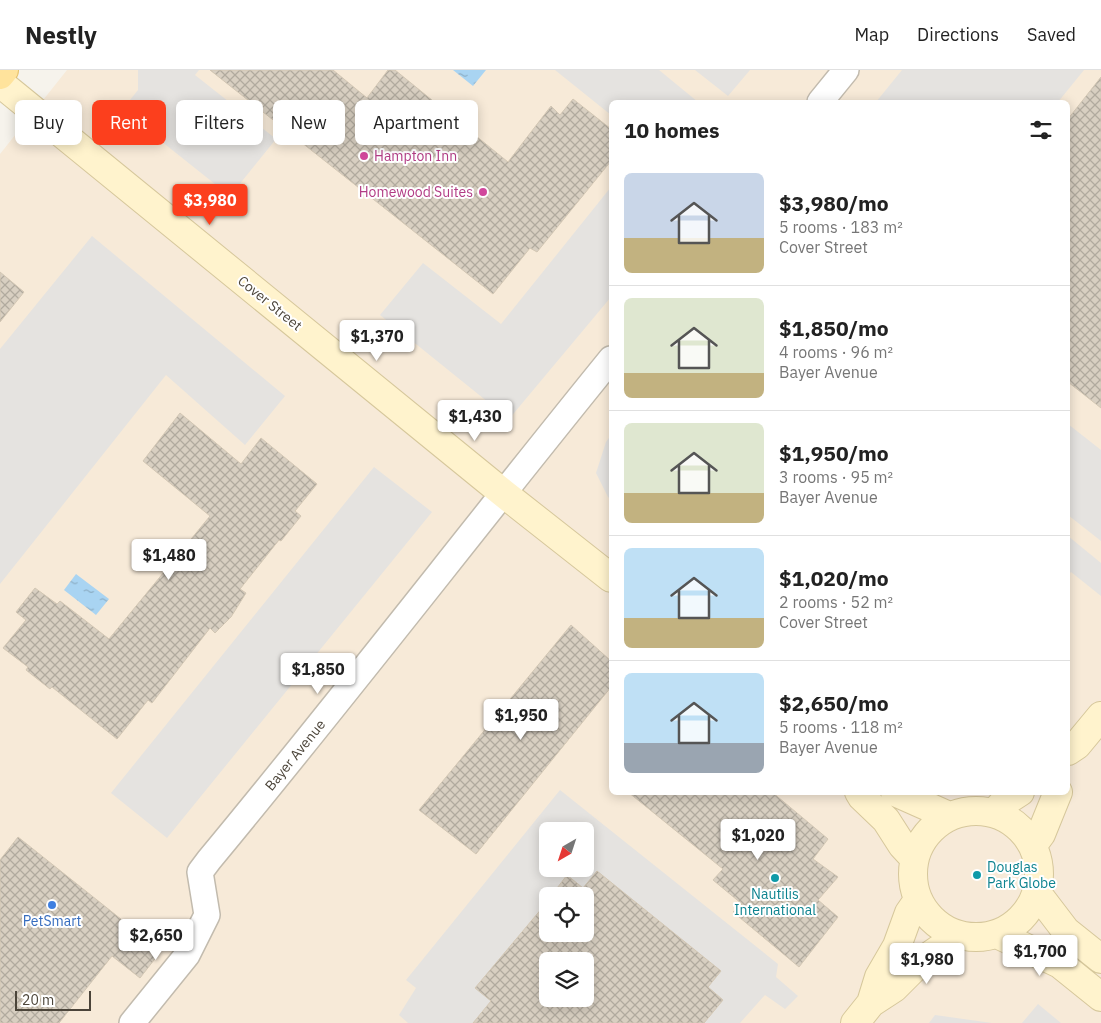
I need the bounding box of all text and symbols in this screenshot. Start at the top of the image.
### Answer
text: Nestly [25,19,97,51]
text: Map [854,23,889,46]
text: Directions [917,23,999,46]
text: Saved [1027,23,1076,46]
chip: Buy [15,100,82,145]
chip: Rent [92,100,166,145]
chip: Filters [176,100,263,145]
chip: New [273,100,345,145]
chip: Apartment [355,100,478,145]
text: 10 homes [624,116,720,144]
icon: filters [1027,116,1055,144]
place label: Hampton Inn [374,147,457,165]
marker: Hampton Inn [358,150,370,162]
place label: Homewood Suites [359,183,473,201]
pin: $3,980 [169,184,251,226]
marker: Homewood Suites [477,186,489,198]
text: $3,980/mo [779,189,889,217]
text: $3,980 [184,190,236,210]
icon: home [664,193,724,253]
text: 5 rooms · 183 m² [779,217,903,237]
text: Cover Street [779,237,868,257]
street label: Cover Street [234,272,306,335]
text: $1,850/mo [779,314,889,342]
icon: home [664,318,724,378]
pin: $1,370 [336,320,418,362]
text: $1,370 [351,326,403,346]
text: 4 rooms · 96 m² [779,342,893,362]
text: Bayer Avenue [779,362,878,382]
pin: $1,430 [434,400,516,442]
text: $1,430 [449,406,501,426]
text: $1,950/mo [779,439,889,467]
icon: home [664,443,724,503]
text: 3 rooms · 95 m² [779,467,893,487]
text: Bayer Avenue [779,487,878,507]
pin: $1,480 [128,538,210,581]
text: $1,480 [143,545,195,565]
text: $1,020/mo [779,564,889,592]
icon: home [664,568,724,628]
text: 2 rooms · 52 m² [779,592,893,612]
text: Cover Street [779,612,868,632]
pin: $1,850 [277,652,359,695]
text: $1,850 [292,659,344,679]
text: $2,650/mo [779,689,889,717]
icon: home [664,693,724,753]
pin: $1,950 [480,698,562,741]
text: $1,950 [495,705,547,725]
street label: Bayer Avenue [261,716,329,794]
text: 5 rooms · 118 m² [779,717,903,737]
text: Bayer Avenue [779,737,878,757]
pin: $1,020 [717,818,799,861]
north arrow [539,822,594,878]
map controls [539,822,594,1007]
text: $1,020 [732,825,784,845]
place label: Douglas Park Globe [987,858,1056,892]
marker: Douglas Park Globe [971,869,983,881]
marker: Nautilis International [769,872,781,884]
place label: Nautilis International [734,885,816,919]
button: locate [539,887,594,942]
marker: PetSmart [46,899,58,911]
place label: PetSmart [23,912,81,930]
pin: $2,650 [115,918,197,961]
text: $2,650 [130,925,182,945]
pin: $1,700 [999,934,1081,977]
text: $1,700 [1014,941,1066,961]
pin: $1,980 [886,942,968,985]
text: $1,980 [901,949,953,969]
button: layers [539,952,594,1007]
scale bar [15,988,91,1011]
text: 20 m [22,991,54,1009]

